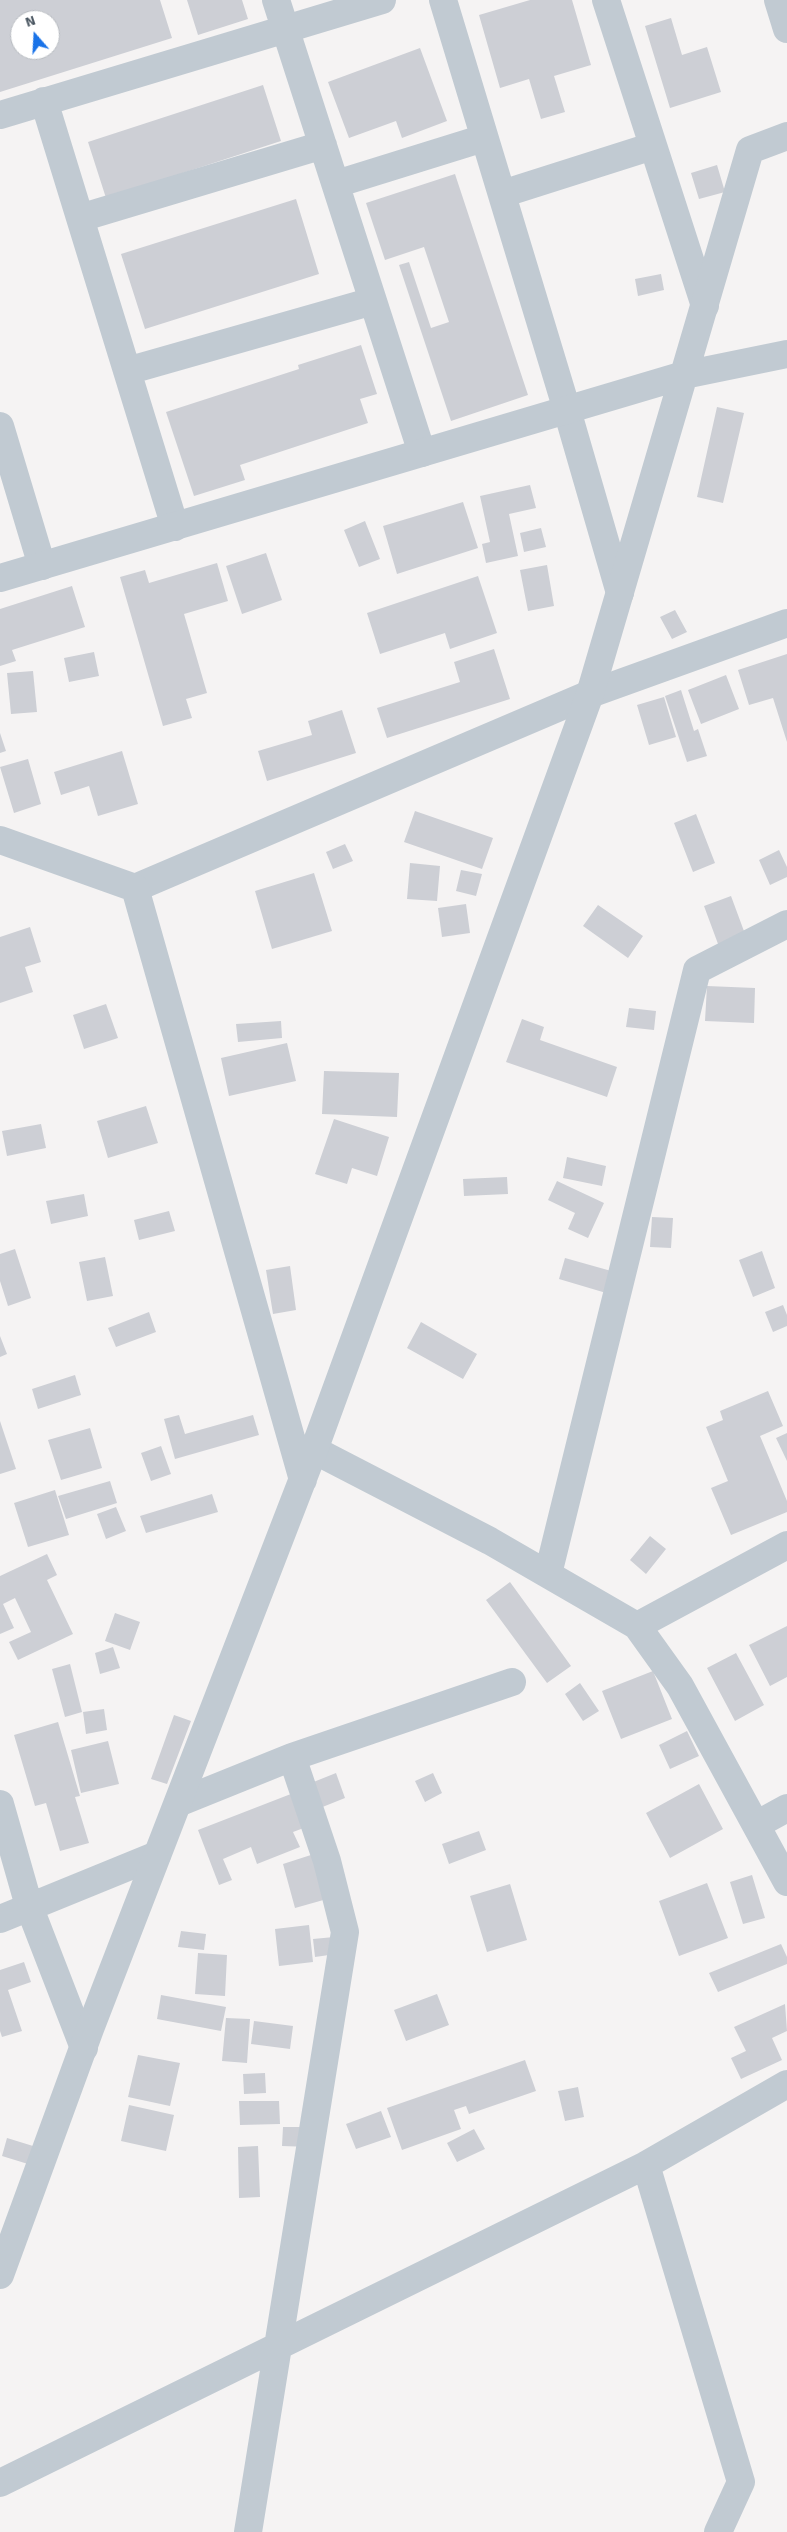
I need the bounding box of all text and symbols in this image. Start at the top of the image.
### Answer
north arrow [10,10,60,60]
text: N [23,12,38,31]

